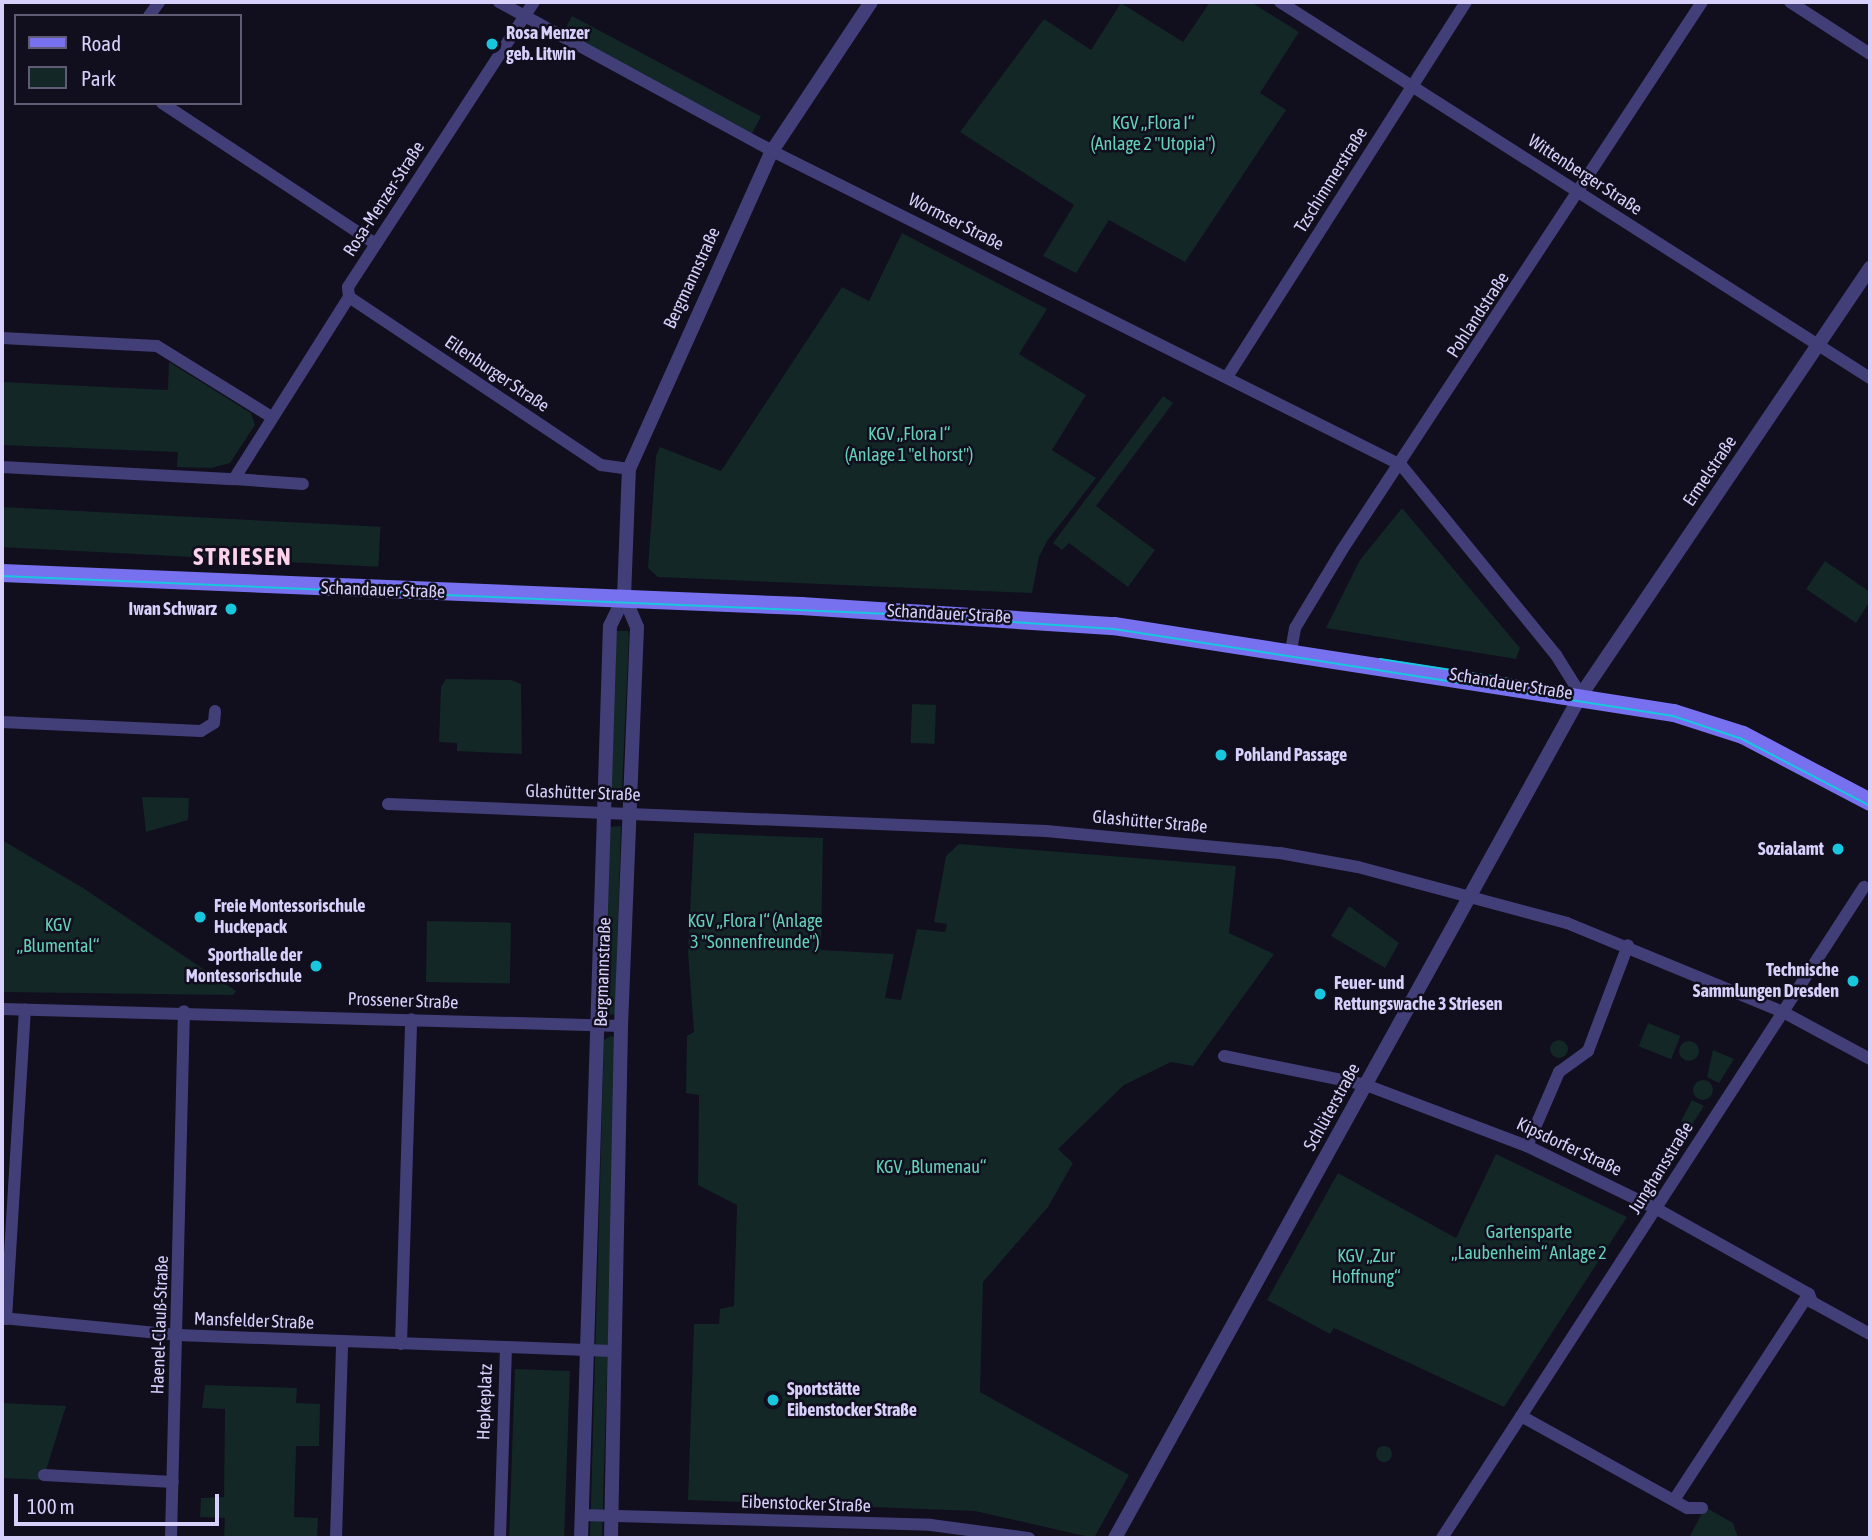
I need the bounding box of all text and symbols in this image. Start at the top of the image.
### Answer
legend [14,14,242,105]
place label: Rosa Menzer geb. Litwin [506,23,589,66]
text: Road [81,31,121,55]
marker: Rosa Menzer geb. Litwin [484,36,500,52]
text: Park [81,66,116,90]
park label: KGV „Flora I“ (Anlage 2 "Utopia") [1090,113,1216,156]
street label: Tzschimmerstraße [1290,123,1372,237]
street label: Wittenberger Straße [1524,130,1646,220]
street label: Rosa-Menzer-Straße [339,138,429,260]
street label: Wormser Straße [905,189,1007,255]
street label: Bergmannstraße [659,224,725,332]
street label: Pohlandstraße [1442,268,1514,362]
street label: Eilenburger Straße [441,331,553,417]
park label: KGV „Flora I“ (Anlage 1 "el horst") [845,424,973,466]
street label: Ermelstraße [1679,432,1741,510]
district label: STRIESEN [194,543,292,571]
street label: Schandauer Straße [321,577,445,603]
place label: Iwan Schwarz [129,598,217,620]
street label: Schandauer Straße [886,600,1012,628]
marker: Iwan Schwarz [223,601,239,617]
street label: Schandauer Straße [1448,664,1574,704]
place label: Pohland Passage [1235,744,1347,766]
marker: Pohland Passage [1213,747,1229,763]
street label: Glashütter Straße [525,780,641,806]
street label: Glashütter Straße [1092,806,1208,838]
place label: Sozialamt [1758,838,1824,860]
marker: Sozialamt [1830,841,1846,857]
place label: Freie Montessorischule Huckepack [214,896,365,939]
marker: Freie Montessorischule Huckepack [192,909,208,925]
park label: KGV „Flora I“ (Anlage 3 "Sonnenfreunde") [687,911,823,954]
park label: KGV „Blumental“ [17,915,99,958]
street label: Bergmannstraße [590,917,616,1027]
place label: Sporthalle der Montessorischule [186,945,302,988]
marker: Sporthalle der Montessorischule [308,958,324,974]
place label: Technische Sammlungen Dresden [1693,960,1839,1002]
place label: Feuer- und Rettungswache 3 Striesen [1334,973,1503,1016]
marker: Technische Sammlungen Dresden [1845,973,1861,989]
marker: Feuer- und Rettungswache 3 Striesen [1312,986,1328,1002]
street label: Prossener Straße [347,988,459,1014]
street label: Schlüterstraße [1299,1060,1365,1154]
street label: Kipsdorfer Straße [1513,1113,1625,1181]
street label: Junghansstraße [1624,1118,1698,1218]
park label: KGV „Blumenau“ [876,1156,986,1178]
park label: Gartensparte „Laubenheim“ Anlage 2 [1451,1222,1607,1264]
park label: KGV „Zur Hoffnung“ [1332,1246,1400,1288]
street label: Haenel-Clauß-Straße [147,1255,173,1395]
street label: Mansfelder Straße [193,1308,315,1334]
street label: Hepkeplatz [473,1364,497,1440]
place label: Sportstätte Eibenstocker Straße [787,1379,917,1422]
marker: Sportstätte Eibenstocker Straße [765,1392,781,1408]
scale bar [18,1480,222,1524]
street label: Eibenstocker Straße [741,1491,871,1517]
text: 100 m [27,1494,75,1518]

